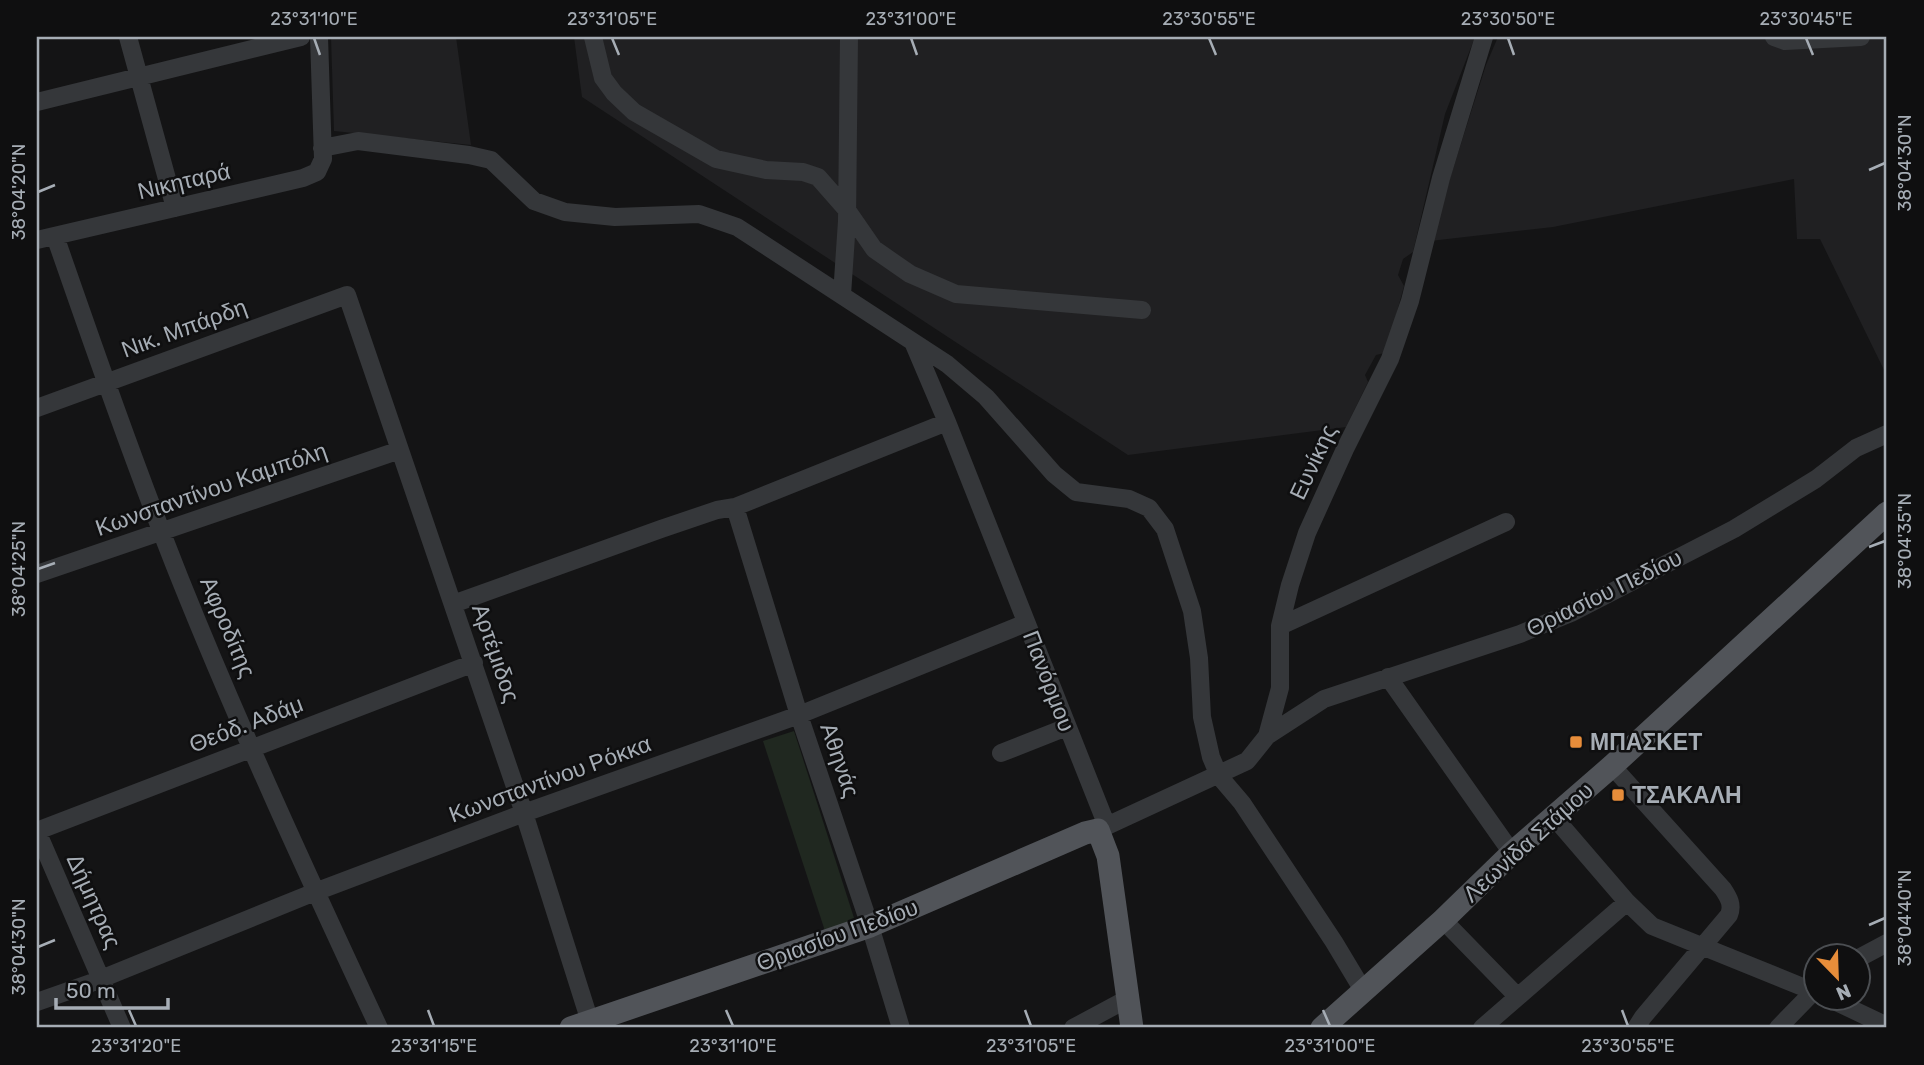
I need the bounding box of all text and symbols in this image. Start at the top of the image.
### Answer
text: 23°31'10"E [270,8,358,30]
text: 23°31'05"E [567,8,657,30]
text: 23°31'00"E [866,8,957,30]
text: 23°30'55"E [1162,8,1256,30]
text: 23°30'50"E [1461,8,1555,30]
text: 23°30'45"E [1759,8,1853,30]
text: 38°04'30"N [1894,115,1916,211]
text: 38°04'20"N [8,144,30,240]
street label: Νικηταρά [135,157,233,205]
street label: Νικ. Μπάρδη [118,292,250,364]
street label: Ευνίκης [1283,420,1343,504]
street label: Κωνσταντίνου Καμπόλη [92,436,330,542]
text: 38°04'35"N [1894,493,1916,589]
text: 38°04'25"N [8,521,30,617]
street label: Θριασίου Πεδίου [1522,543,1686,643]
street label: Αφροδίτης [194,572,262,682]
street label: Αρτέμιδος [466,600,526,706]
street label: Πανόρμου [1017,627,1081,735]
street label: Θεόδ. Αδάμ [185,689,307,759]
street label: Αθηνάς [814,719,866,801]
place label: ΜΠΑΣΚΕΤ [1590,728,1702,756]
street label: Κωνσταντίνου Ρόκκα [445,729,655,829]
marker: ΜΠΑΣΚΕΤ [1568,734,1584,750]
street label: Λεωνίδα Στάμου [1457,776,1599,908]
place label: ΤΣΑΚΑΛΗ [1632,781,1742,809]
marker: ΤΣΑΚΑΛΗ [1610,787,1626,803]
street label: Δήμητρας [61,849,127,953]
text: 38°04'40"N [1894,870,1916,966]
street label: Θριασίου Πεδίου [752,893,922,977]
text: 38°04'30"N [8,899,30,995]
north arrow [1801,942,1871,1012]
scale bar [56,967,168,1011]
text: 50 m [66,978,116,1003]
text: N [1833,979,1854,1005]
text: 23°31'20"E [91,1035,181,1057]
text: 23°31'15"E [391,1035,477,1057]
text: 23°31'10"E [689,1035,777,1057]
text: 23°31'05"E [986,1035,1076,1057]
text: 23°31'00"E [1285,1035,1376,1057]
text: 23°30'55"E [1581,1035,1675,1057]

